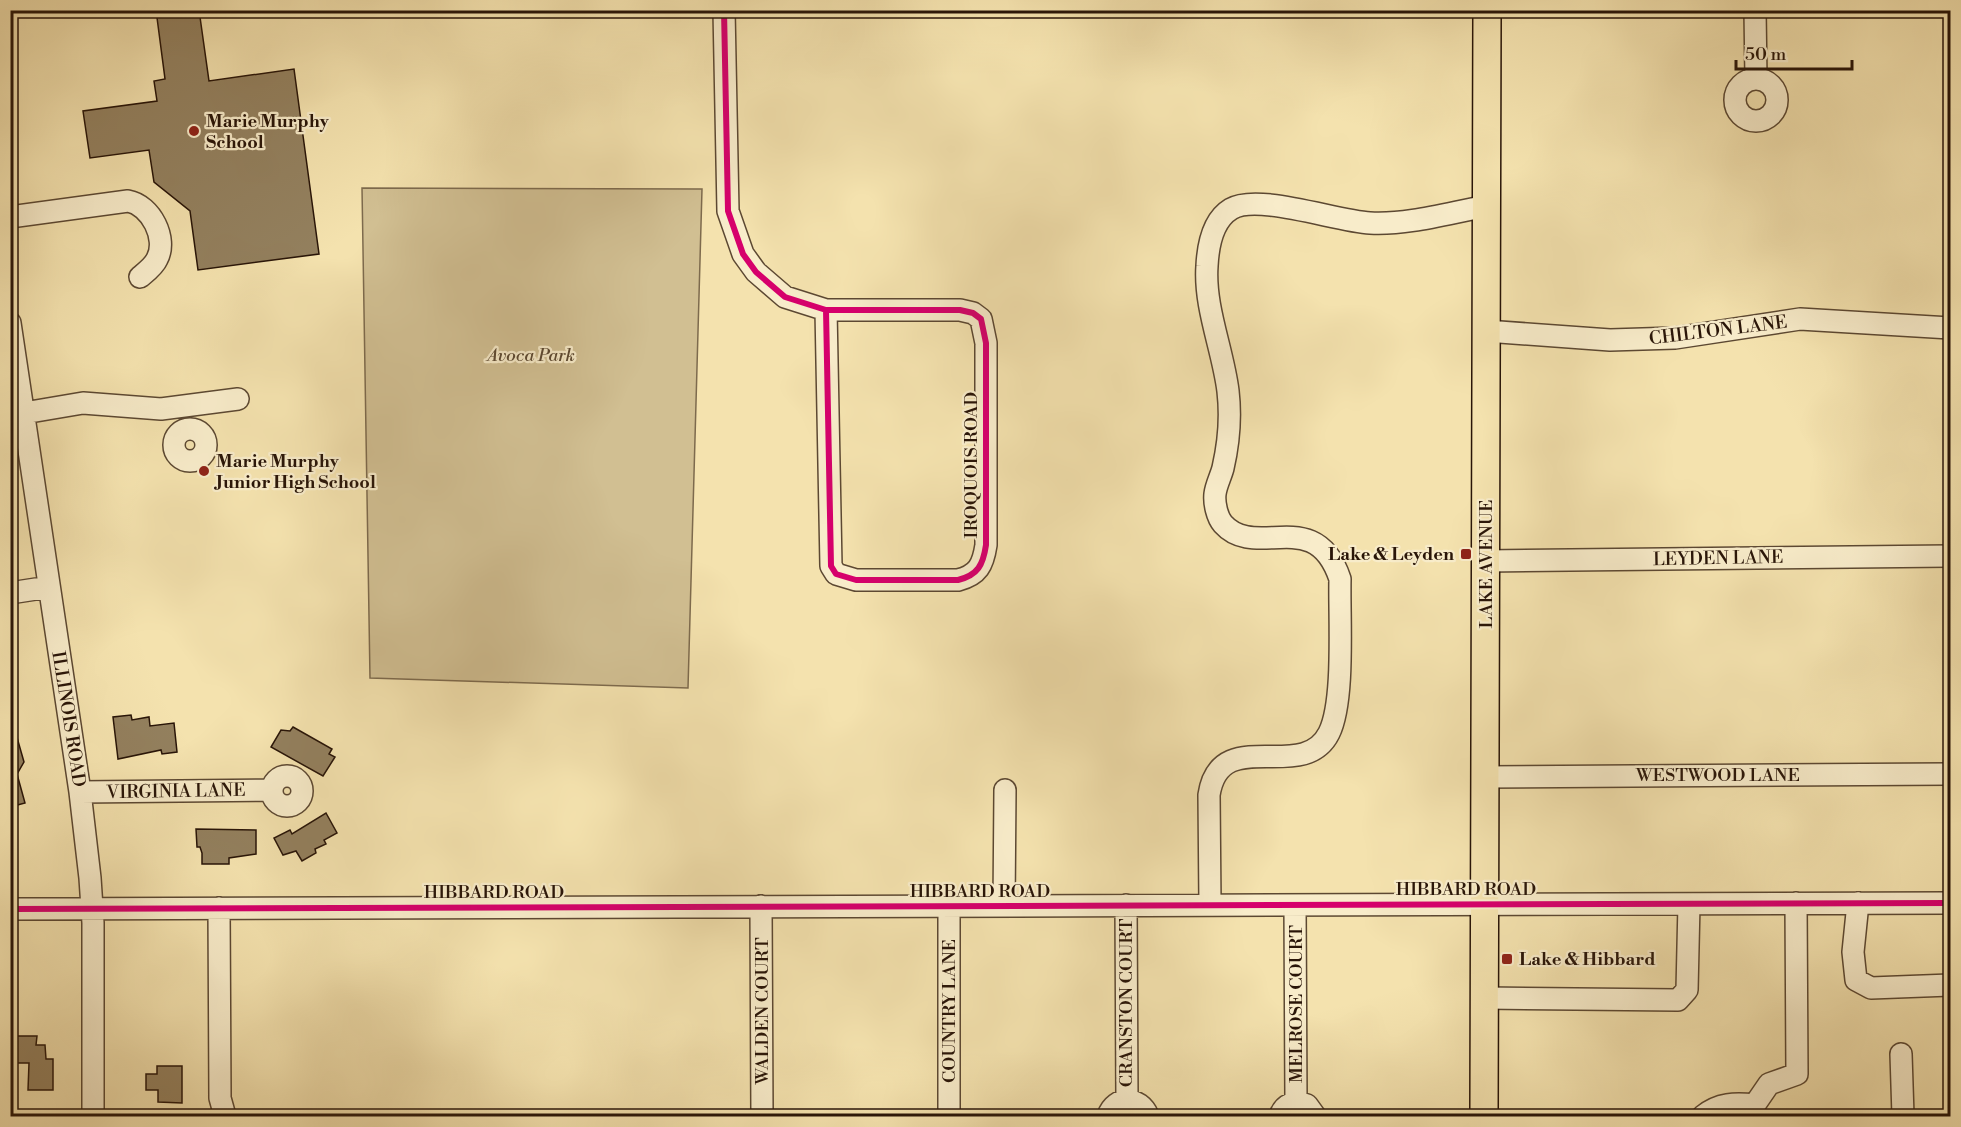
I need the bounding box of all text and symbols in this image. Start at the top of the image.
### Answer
scale bar [1736,33,1852,71]
text: 50 m [1745,43,1787,66]
place label: Marie Murphy School [206,110,330,154]
marker: Marie Murphy School [187,124,201,138]
street label: CHILTON LANE [1648,311,1789,350]
park label: Avoca Park [485,344,575,367]
street label: IROQUOIS ROAD [960,392,983,538]
place label: Marie Murphy Junior High School [213,450,376,494]
marker: Marie Murphy Junior High School [197,464,211,478]
street label: LAKE AVENUE [1475,500,1498,628]
place label: Lake & Leyden [1328,543,1454,566]
street label: LEYDEN LANE [1653,546,1783,571]
marker: Lake & Leyden [1459,547,1473,561]
street label: ILLINOIS ROAD [46,649,91,789]
street label: WESTWOOD LANE [1635,764,1800,787]
street label: VIRGINIA LANE [105,779,246,804]
street label: HIBBARD ROAD [1396,878,1536,901]
street label: HIBBARD ROAD [910,880,1050,903]
street label: HIBBARD ROAD [424,881,564,904]
street label: CRANSTON COURT [1115,918,1138,1087]
street label: MELROSE COURT [1285,925,1308,1083]
street label: WALDEN COURT [751,937,774,1086]
street label: COUNTRY LANE [938,939,961,1083]
place label: Lake & Hibbard [1519,948,1656,971]
marker: Lake & Hibbard [1500,952,1514,966]

